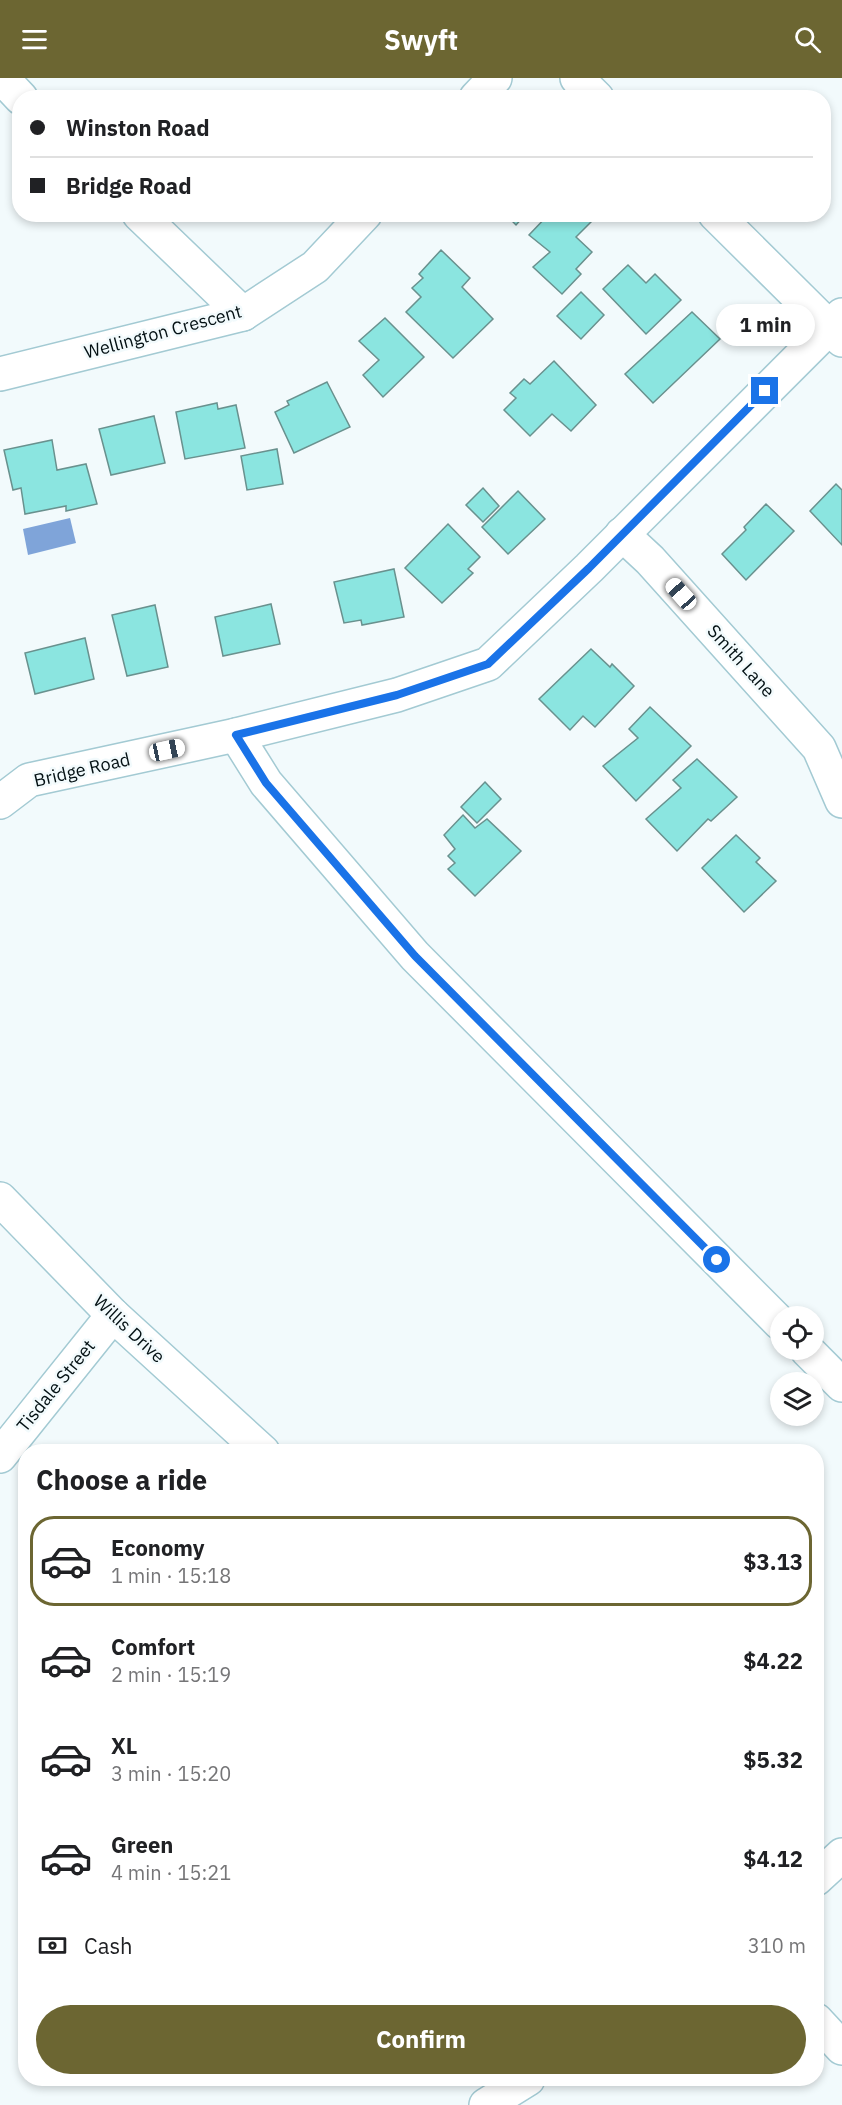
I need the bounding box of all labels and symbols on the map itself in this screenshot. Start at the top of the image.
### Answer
street label: Wellington Crescent [82,299,244,364]
callout: 1 min [716,304,814,346]
route end [751,377,778,404]
car [662,575,700,613]
street label: Smith Lane [703,619,780,702]
car [148,737,186,763]
street label: Bridge Road [31,747,132,792]
route start [703,1246,730,1273]
street label: Willis Drive [89,1290,170,1368]
street label: Tisdale Street [11,1335,100,1436]

